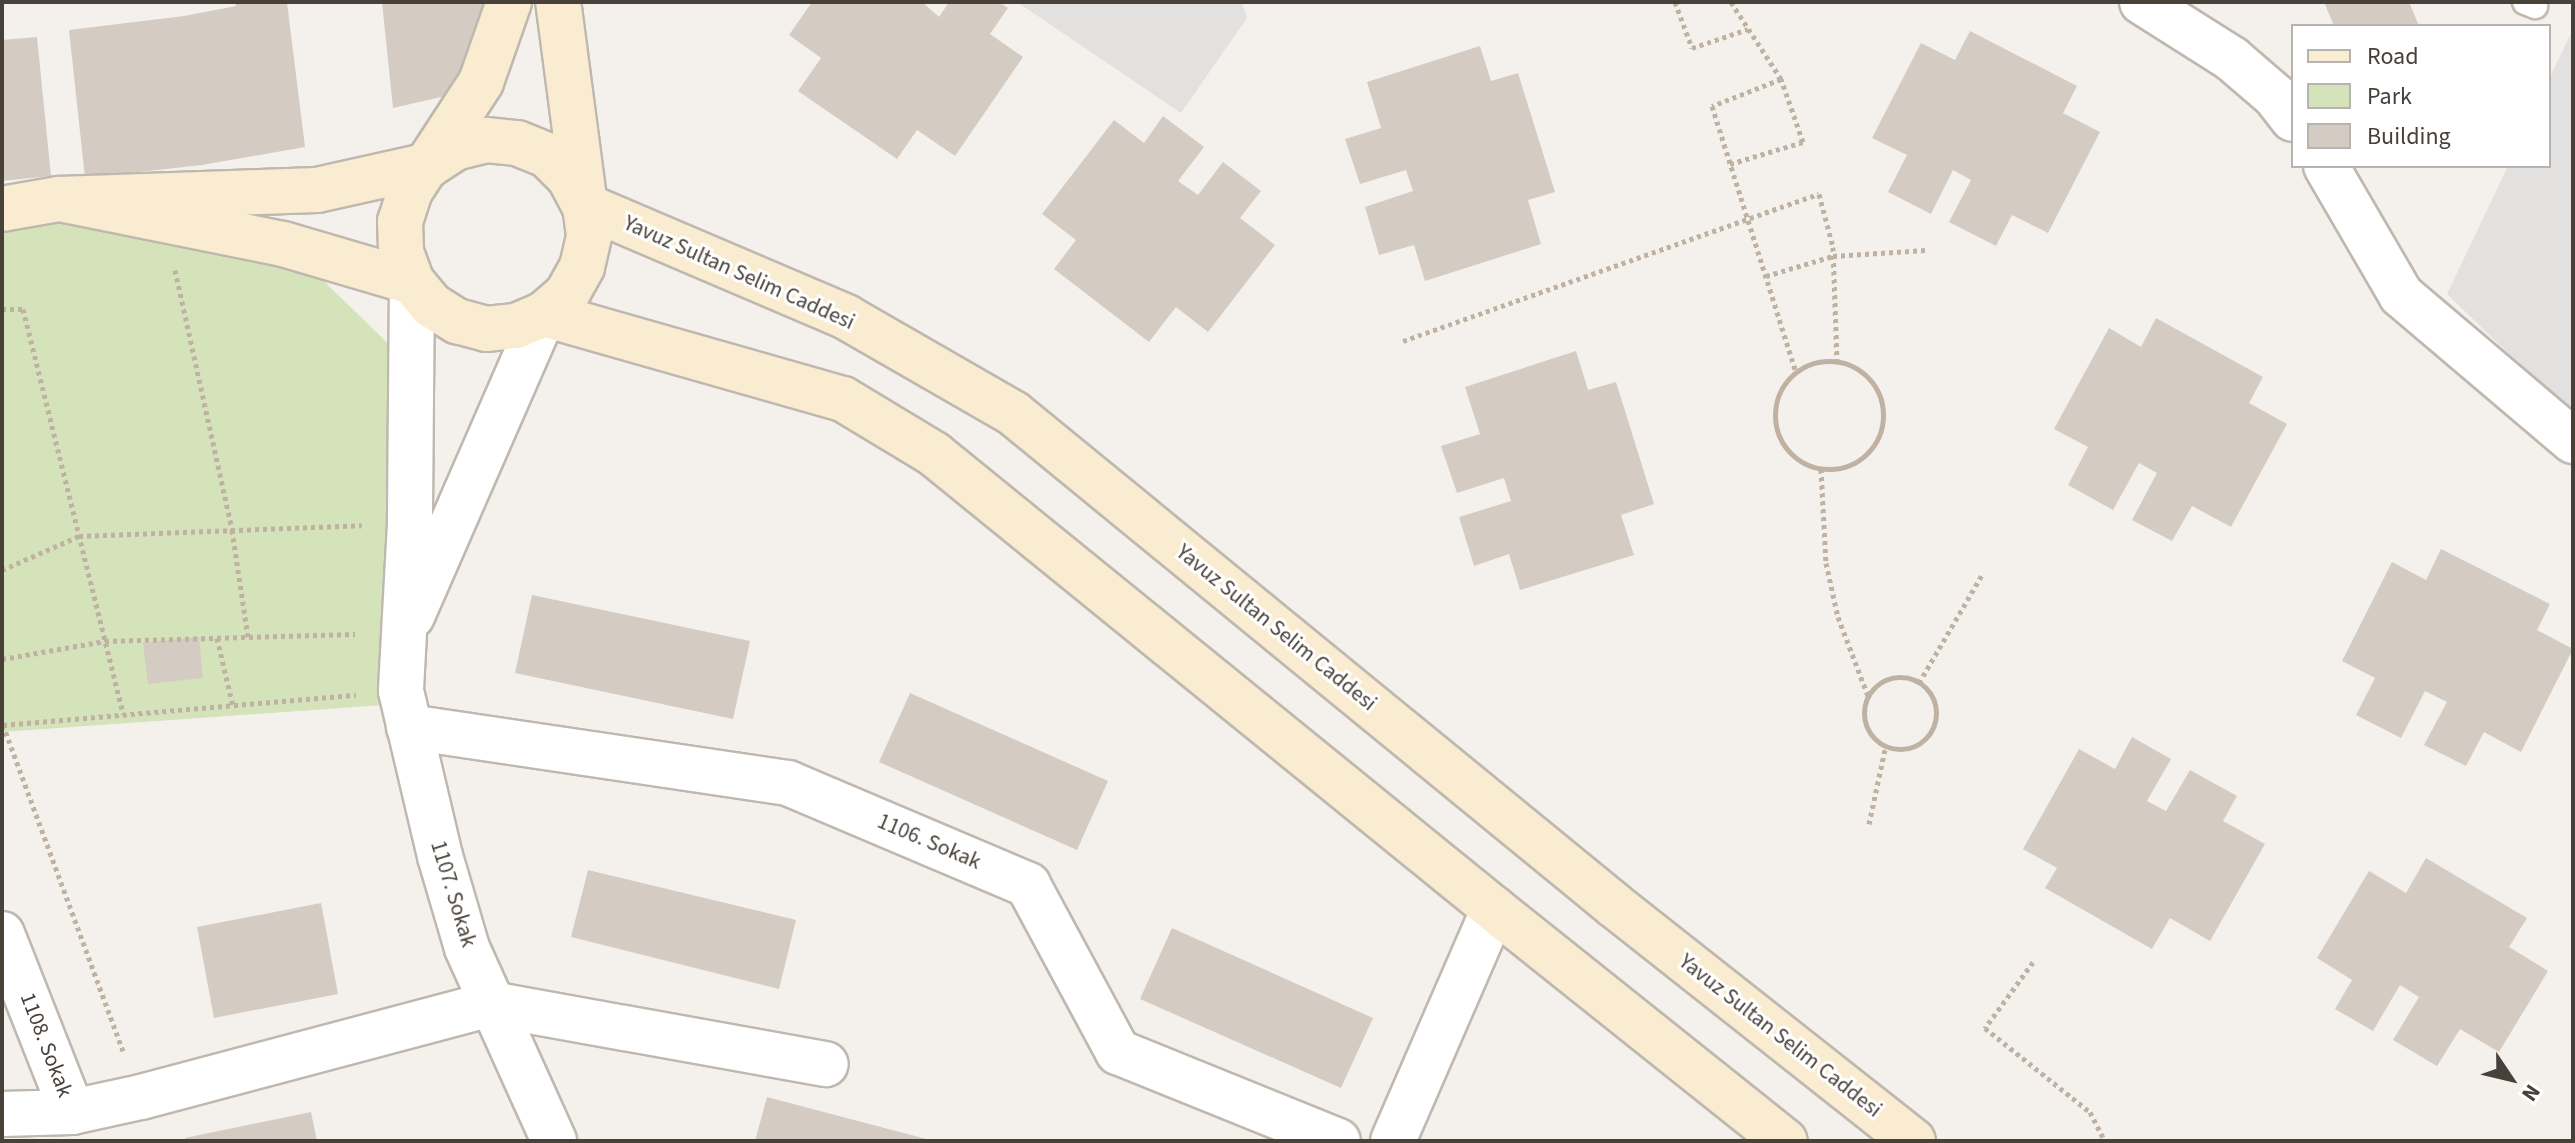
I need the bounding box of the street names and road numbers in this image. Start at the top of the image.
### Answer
street label: Yavuz Sultan Selim Caddesi [620,210,858,336]
street label: Yavuz Sultan Selim Caddesi [1171,539,1381,717]
street label: 1106. Sokak [873,808,985,876]
street label: 1107. Sokak [424,838,482,950]
street label: Yavuz Sultan Selim Caddesi [1673,949,1887,1123]
street label: 1108. Sokak [14,989,78,1101]

